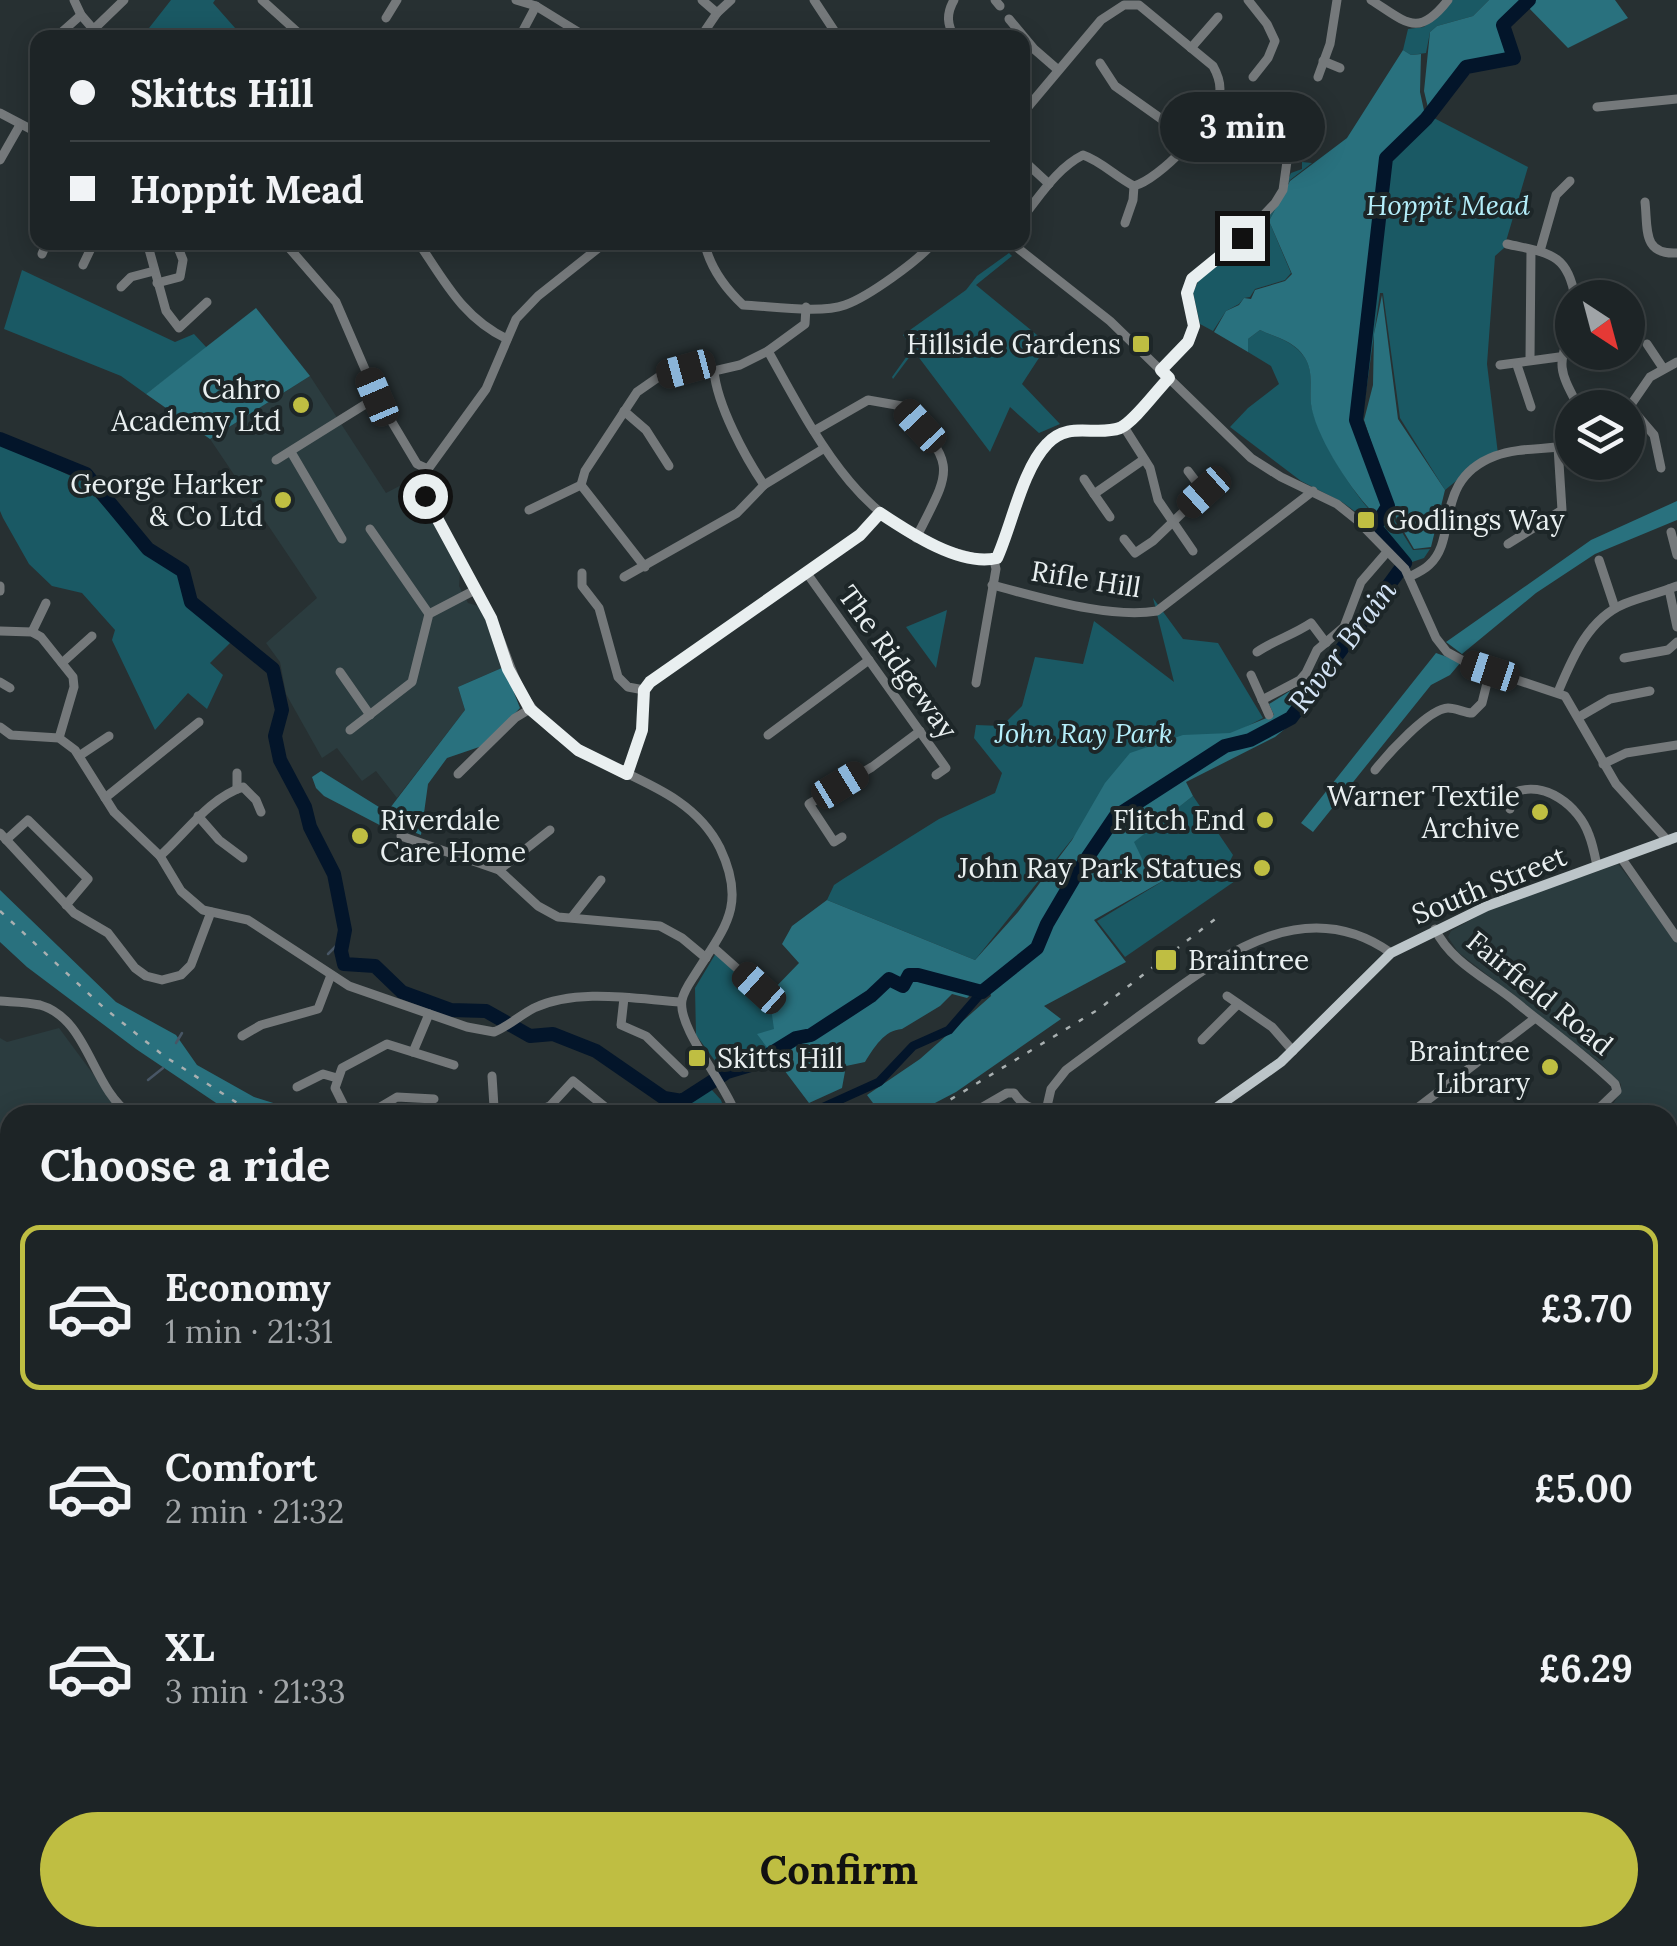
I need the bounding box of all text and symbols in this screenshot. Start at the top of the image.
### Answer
text: Skitts Hill [130,69,314,117]
callout: 3 min [1160,93,1324,163]
text: 3 min [1199,106,1286,147]
text: Hoppit Mead [130,165,364,213]
park label: Hoppit Mead [1366,187,1530,223]
route end [1220,216,1265,261]
north arrow [1555,280,1645,370]
map controls [1555,280,1645,480]
place label: Hillside Gardens [907,326,1121,362]
marker: Hillside Gardens [1130,333,1152,355]
car [653,347,719,391]
car [351,364,403,430]
place label: Cahro Academy Ltd [111,371,281,439]
button: layers [1555,390,1645,480]
marker: Cahro Academy Ltd [290,394,312,416]
car [889,394,951,458]
car [1172,461,1236,523]
place label: George Harker & Co Ltd [70,466,263,534]
route start [403,474,448,519]
marker: George Harker & Co Ltd [272,489,294,511]
place label: Godlings Way [1386,502,1565,538]
marker: Godlings Way [1355,509,1377,531]
street label: Rifle Hill [1029,553,1143,605]
water label: River Brain [1280,572,1405,720]
street label: The Ridgeway [830,578,966,746]
car [1457,647,1523,695]
park label: John Ray Park [994,715,1173,751]
car [807,757,873,813]
place label: Warner Textile Archive [1327,778,1520,846]
marker: Warner Textile Archive [1529,801,1551,823]
place label: Riverdale Care Home [380,802,526,870]
place label: Flitch End [1113,802,1245,838]
marker: Flitch End [1254,809,1276,831]
marker: Riverdale Care Home [349,825,371,847]
street label: South Street [1407,838,1572,932]
place label: John Ray Park Statues [957,850,1242,886]
marker: John Ray Park Statues [1251,857,1273,879]
street label: Fairfield Road [1460,923,1620,1063]
place label: Braintree [1188,942,1309,978]
marker: Braintree [1153,947,1179,973]
car [727,957,791,1019]
place label: Braintree Library [1409,1033,1530,1101]
place label: Skitts Hill [717,1040,843,1076]
marker: Skitts Hill [686,1047,708,1069]
marker: Braintree Library [1539,1056,1561,1078]
text: Choose a ride [40,1136,330,1193]
icon: car [45,1263,135,1353]
text: Economy [165,1263,331,1311]
text: £3.70 [1540,1284,1633,1332]
text: 1 min · 21:31 [165,1311,333,1352]
icon: car [45,1443,135,1533]
text: Comfort [165,1443,317,1491]
text: £5.00 [1534,1464,1633,1512]
text: 2 min · 21:32 [165,1491,344,1532]
icon: car [45,1623,135,1713]
text: XL [165,1623,215,1671]
text: £6.29 [1538,1644,1633,1692]
text: 3 min · 21:33 [165,1671,346,1712]
button: Confirm [40,1812,1638,1927]

